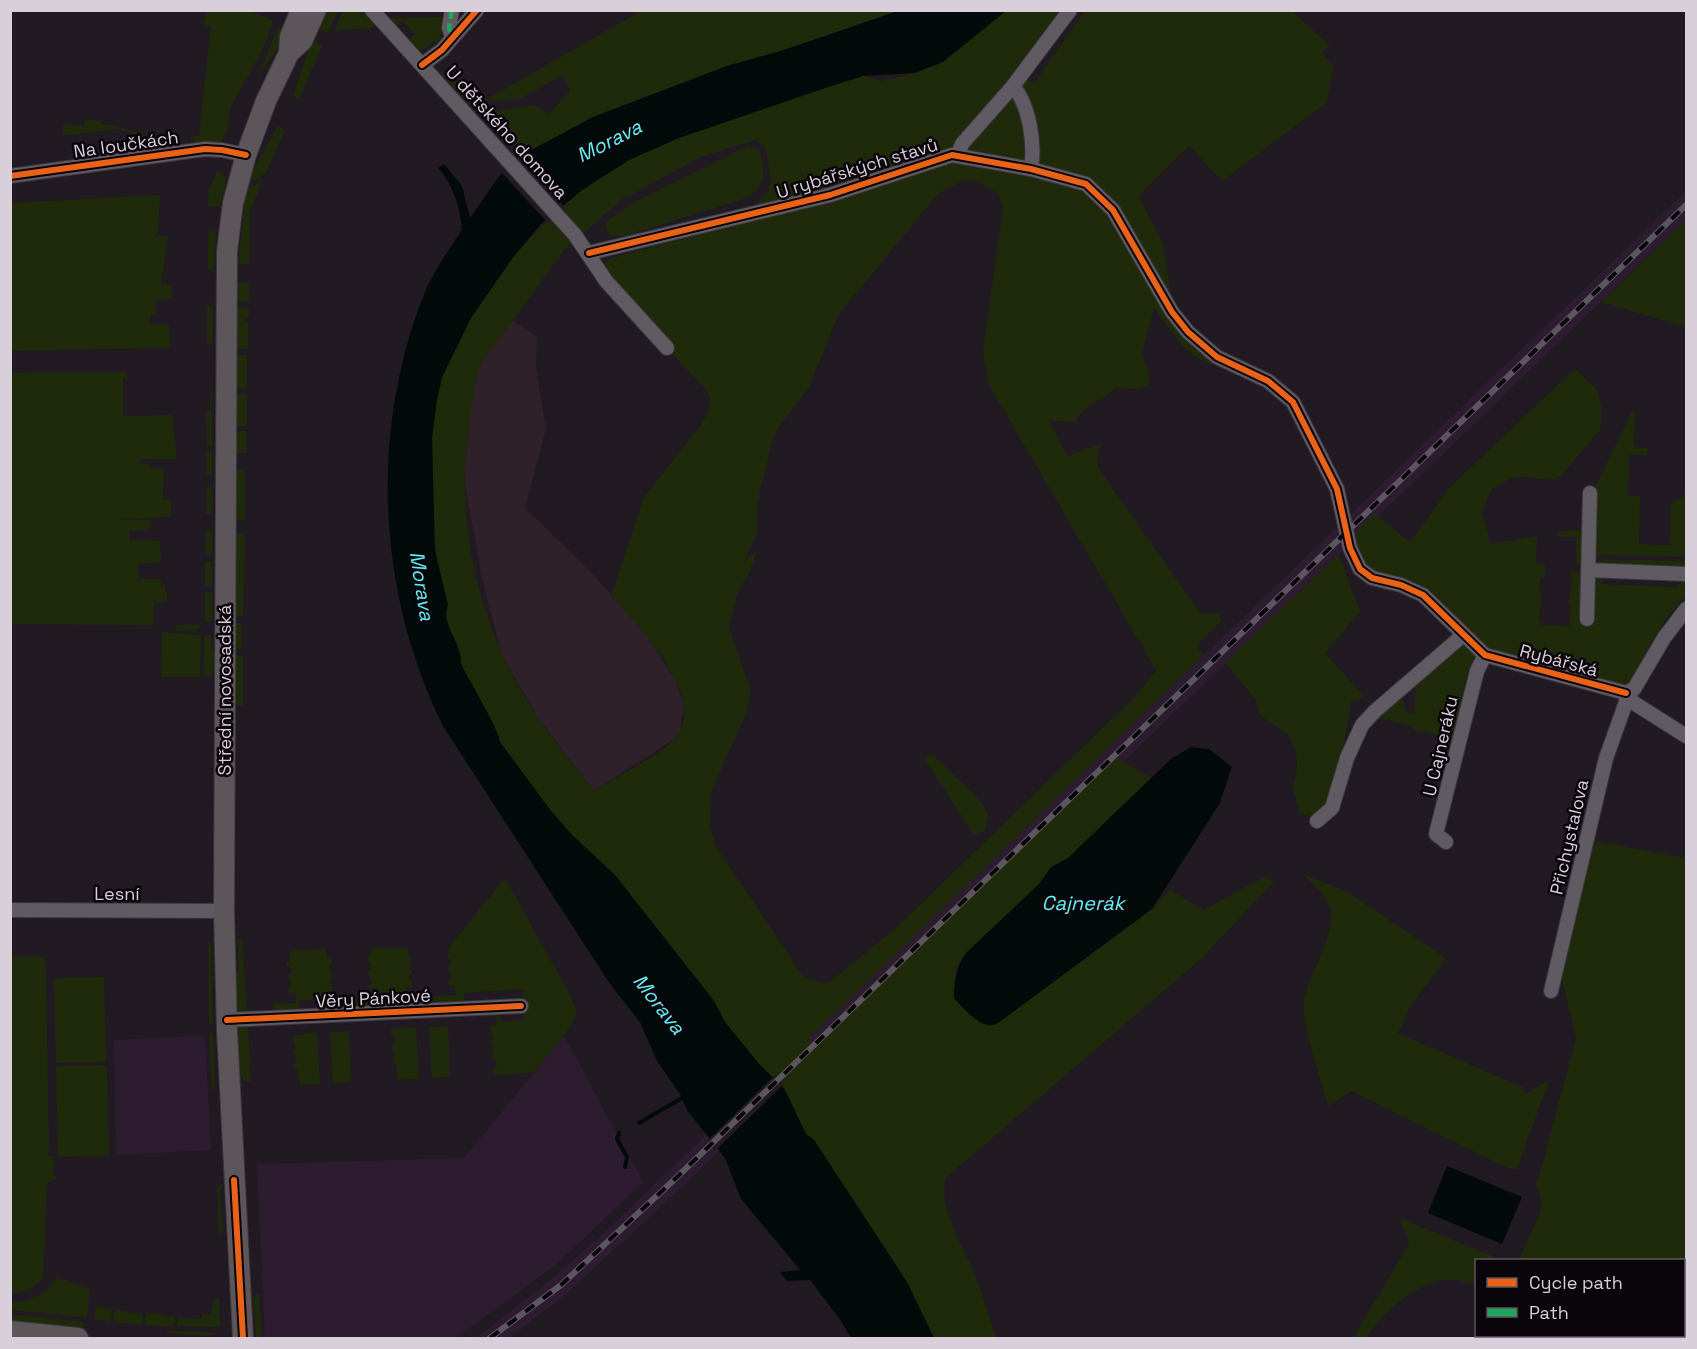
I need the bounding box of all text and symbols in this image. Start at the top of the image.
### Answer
street label: U dětského domova [441,61,573,203]
water label: Morava [572,113,646,168]
street label: Na loučkách [72,125,180,163]
street label: U rybářských stavů [773,132,941,204]
water label: Morava [404,549,440,623]
street label: Střední novosadská [213,605,236,775]
street label: Rybářská [1517,639,1601,681]
street label: U Cajneráku [1417,694,1463,798]
street label: Přichystalova [1545,777,1593,897]
street label: Lesní [94,882,140,905]
water label: Cajnerák [1042,890,1127,916]
water label: Morava [627,968,691,1040]
street label: Věry Pánkové [315,983,431,1013]
legend [1475,1259,1685,1337]
text: Cycle path [1529,1271,1623,1294]
text: Path [1529,1301,1569,1324]

